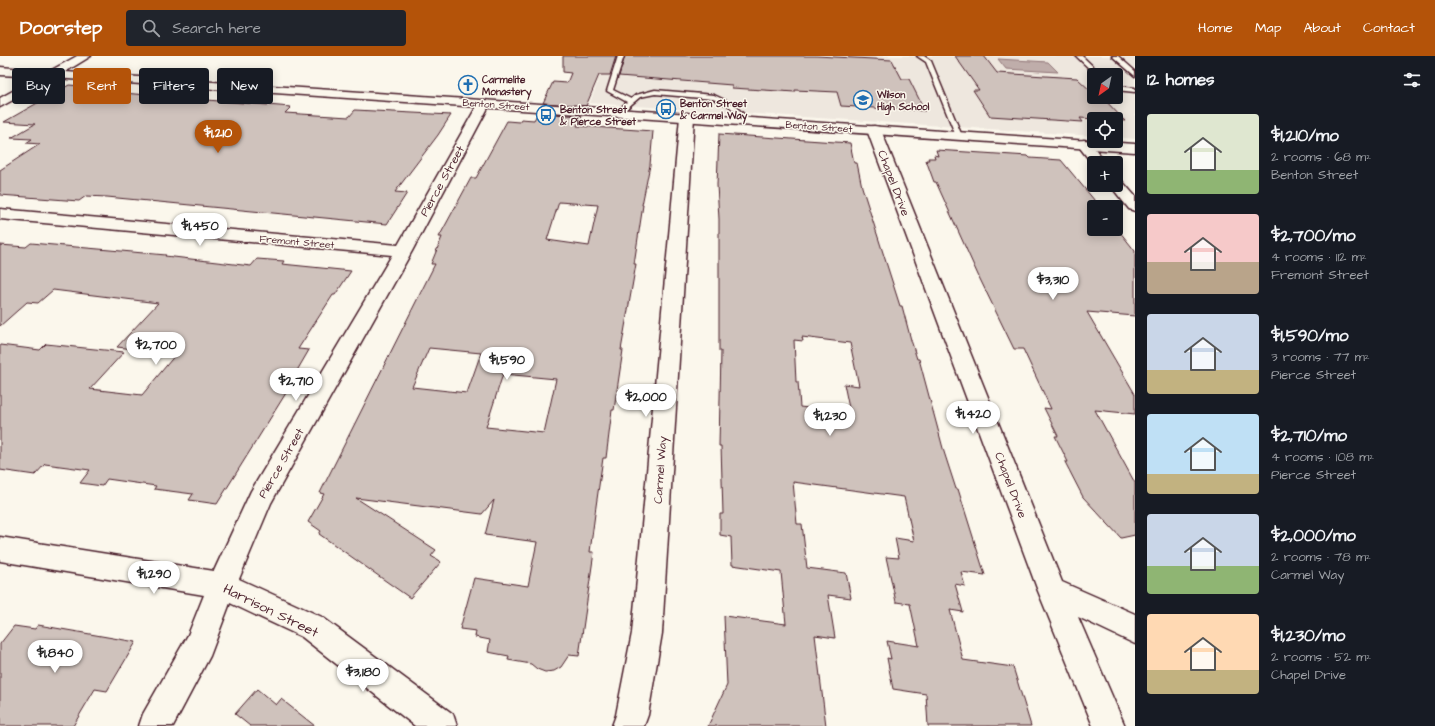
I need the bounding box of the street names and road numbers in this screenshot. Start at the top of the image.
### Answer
street label: Benton Street [462,96,530,114]
street label: Benton Street [785,118,853,136]
street label: Pierce Street [416,143,469,220]
street label: Chapel Drive [873,148,914,219]
street label: Fremont Street [259,232,335,252]
street label: Pierce Street [254,425,308,501]
street label: Carmel Way [650,435,672,504]
street label: Chapel Drive [990,450,1031,521]
street label: Harrison Street [219,579,322,643]

